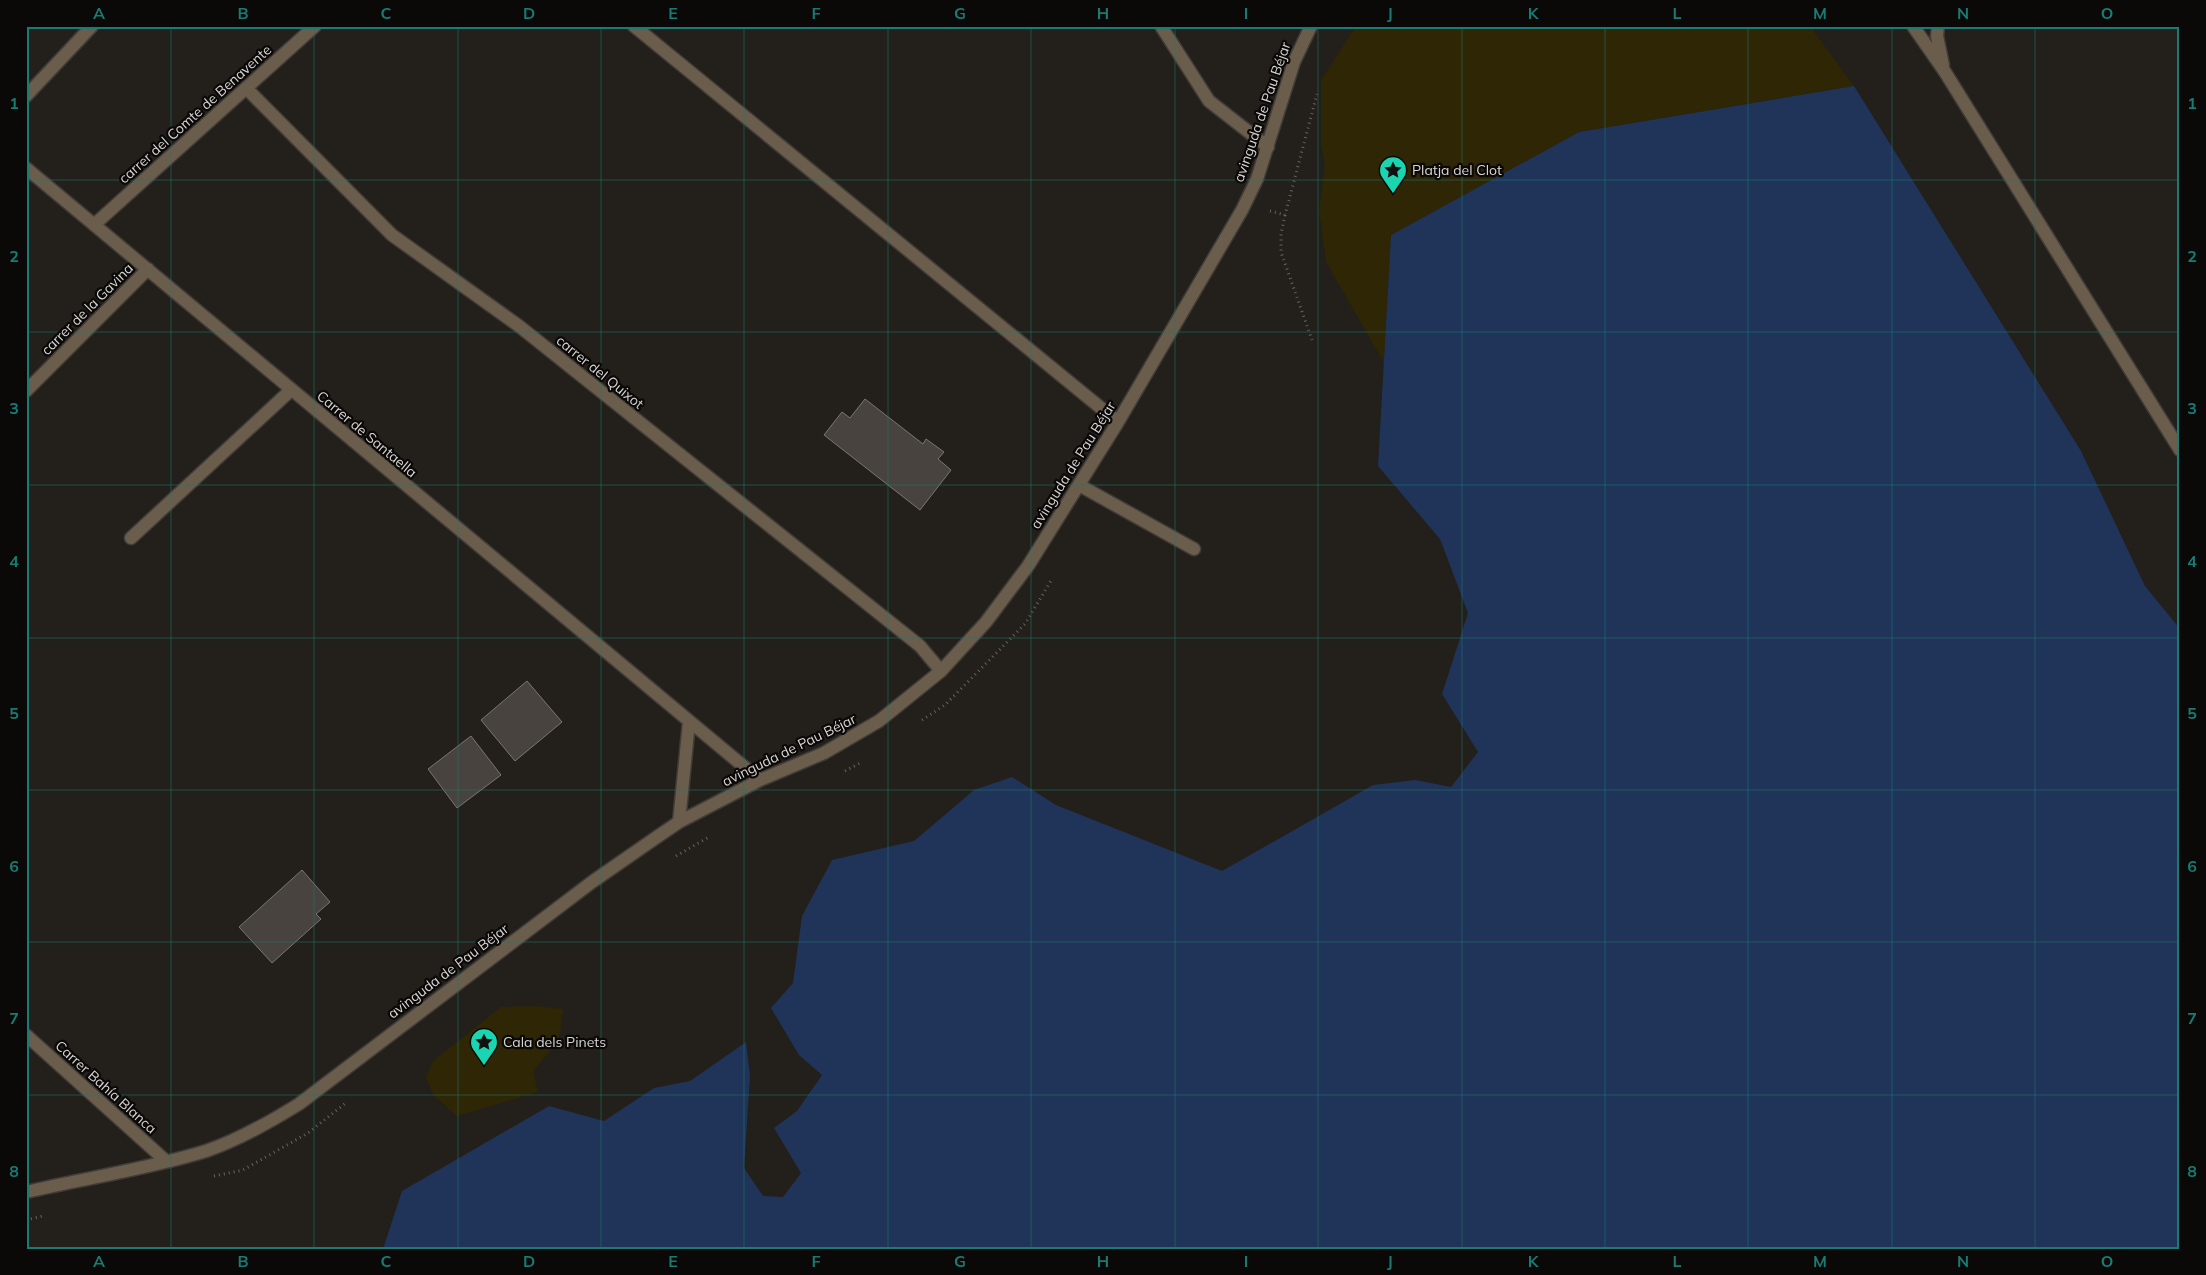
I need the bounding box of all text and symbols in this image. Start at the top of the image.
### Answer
text: A [93,3,105,23]
text: B [237,3,249,23]
text: C [381,3,392,23]
text: D [523,3,535,23]
text: E [668,3,678,23]
text: F [811,3,821,23]
text: G [954,3,966,23]
text: H [1097,3,1109,23]
text: I [1244,3,1248,23]
text: J [1387,3,1393,23]
text: K [1528,3,1540,23]
text: L [1673,3,1682,23]
text: M [1813,3,1827,23]
text: N [1957,3,1969,23]
text: O [2101,3,2113,23]
street label: avinguda de Pau Béjar [1230,39,1295,184]
street label: carrer del Comte de Benavente [115,41,275,187]
text: 1 [9,93,19,113]
text: 1 [2187,93,2197,113]
place icon: Platja del Clot [1378,155,1408,194]
place label: Platja del Clot [1412,161,1502,179]
text: 2 [9,246,19,266]
text: 2 [2187,246,2197,266]
street label: carrer de la Gavina [37,259,137,359]
street label: carrer del Quixot [553,331,647,413]
street label: Carrer de Santaella [313,387,421,481]
street label: avinguda de Pau Béjar [1026,397,1120,532]
text: 3 [9,398,19,418]
text: 3 [2187,398,2197,418]
text: 4 [9,551,19,571]
text: 4 [2187,551,2197,571]
text: 5 [9,703,19,723]
text: 5 [2187,703,2197,723]
street label: avinguda de Pau Béjar [719,709,860,790]
text: 6 [9,856,19,876]
text: 6 [2187,856,2197,876]
street label: avinguda de Pau Béjar [384,919,513,1022]
text: 7 [9,1008,19,1028]
text: 7 [2187,1008,2197,1028]
place icon: Cala dels Pinets [469,1027,499,1066]
place label: Cala dels Pinets [503,1033,606,1051]
street label: Carrer Bahía Blanca [52,1037,160,1137]
text: 8 [9,1161,19,1181]
text: 8 [2187,1161,2197,1181]
text: A [93,1251,105,1271]
text: B [237,1251,249,1271]
text: C [381,1251,392,1271]
text: D [523,1251,535,1271]
text: E [668,1251,678,1271]
text: F [811,1251,821,1271]
text: G [954,1251,966,1271]
text: H [1097,1251,1109,1271]
text: I [1244,1251,1248,1271]
text: J [1387,1251,1393,1271]
text: K [1528,1251,1540,1271]
text: L [1673,1251,1682,1271]
text: M [1813,1251,1827,1271]
text: N [1957,1251,1969,1271]
text: O [2101,1251,2113,1271]

